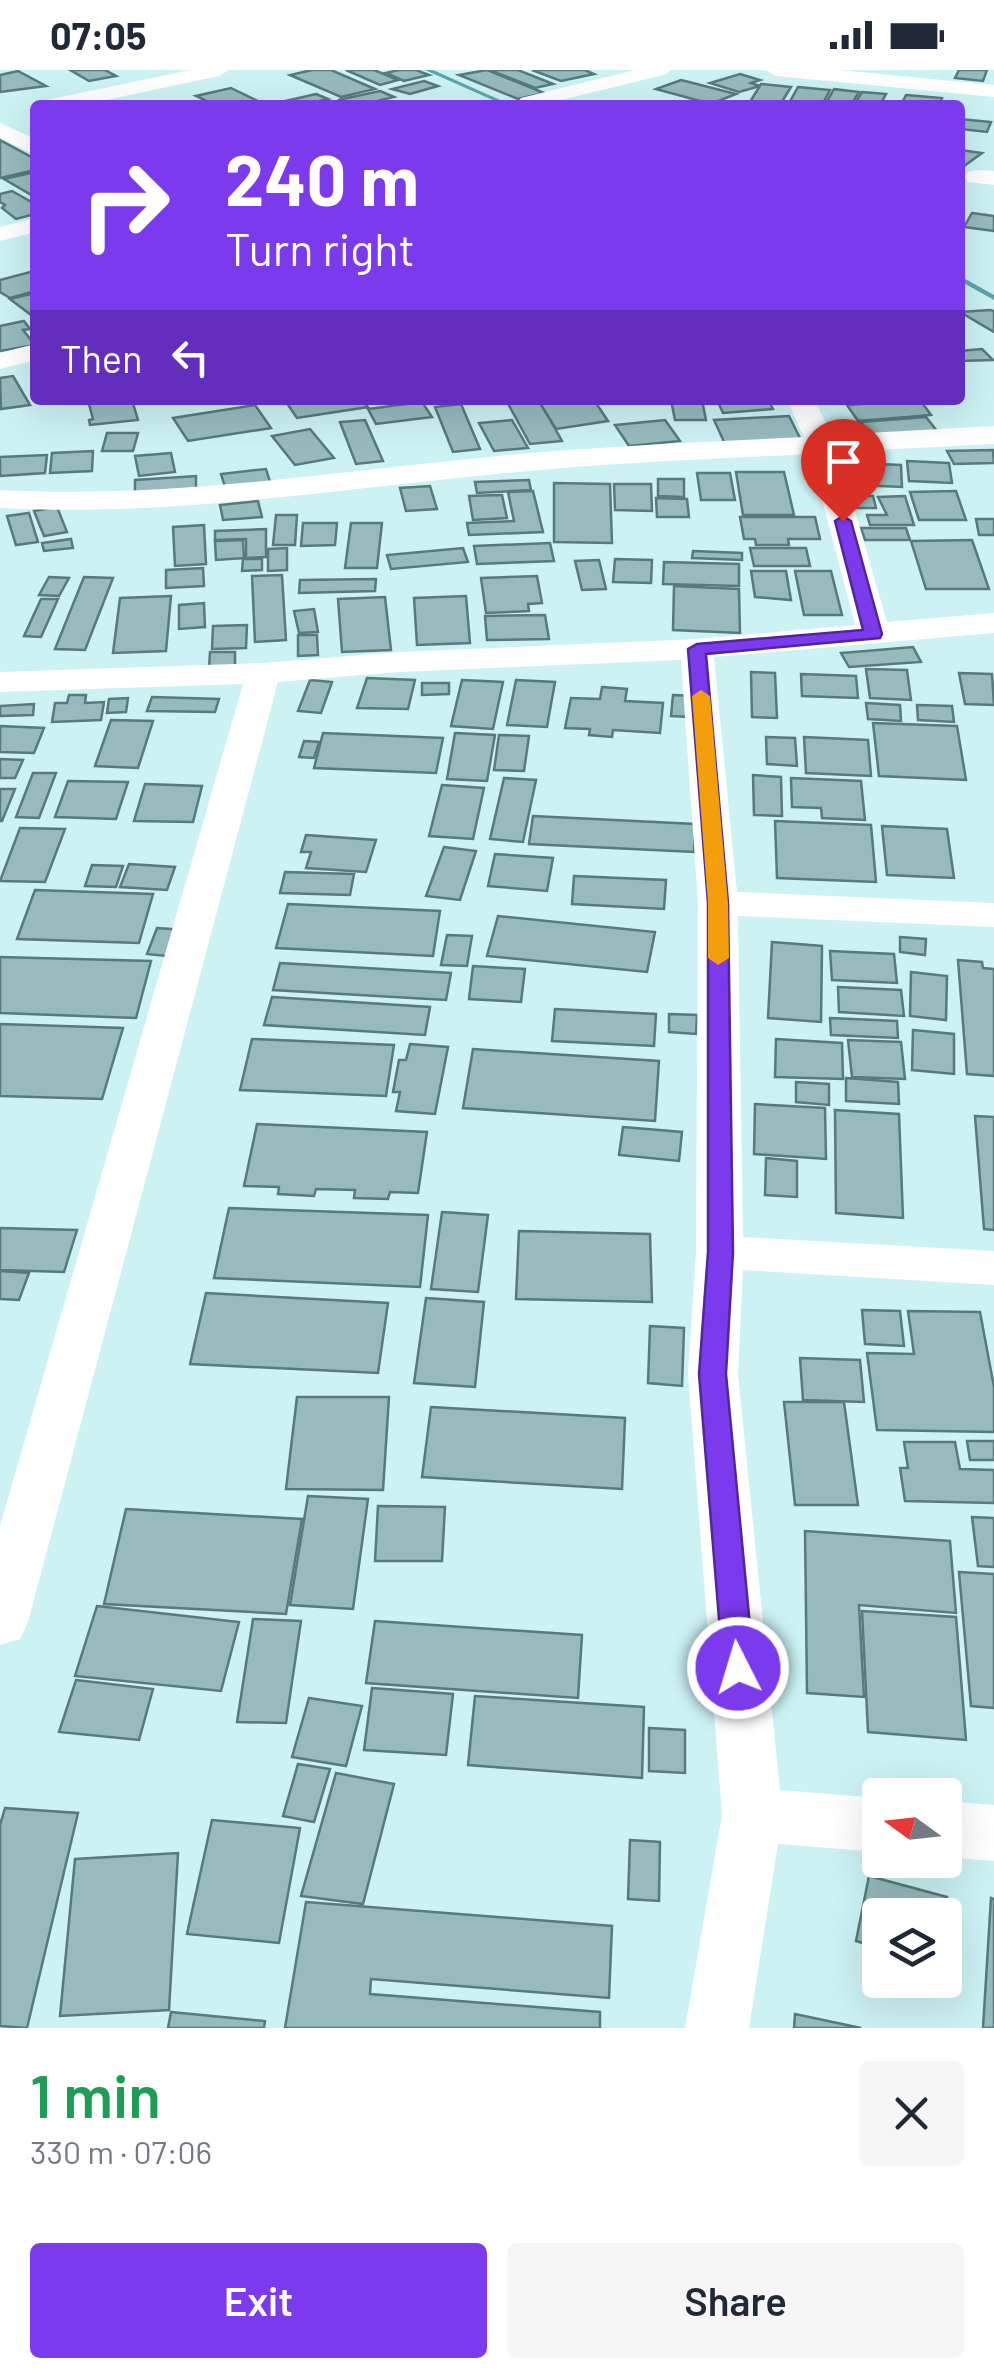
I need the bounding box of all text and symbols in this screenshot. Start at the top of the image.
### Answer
text: 07:05 [50,12,146,58]
text: 240 m [225,136,419,220]
icon: right [60,140,190,270]
text: Turn right [225,221,415,275]
icon: left [163,330,218,385]
text: Then [60,335,143,381]
pin [801,419,886,522]
icon: arrive [816,434,871,489]
position arrow [686,1616,790,1720]
north arrow [862,1778,962,1878]
map controls [862,1778,962,1998]
button: layers [862,1898,962,1998]
text: 1 min [30,2058,161,2130]
button: close [859,2061,964,2166]
text: 330 m · 07:06 [30,2132,212,2170]
button: Exit [30,2243,487,2358]
button: Share [507,2243,964,2358]

